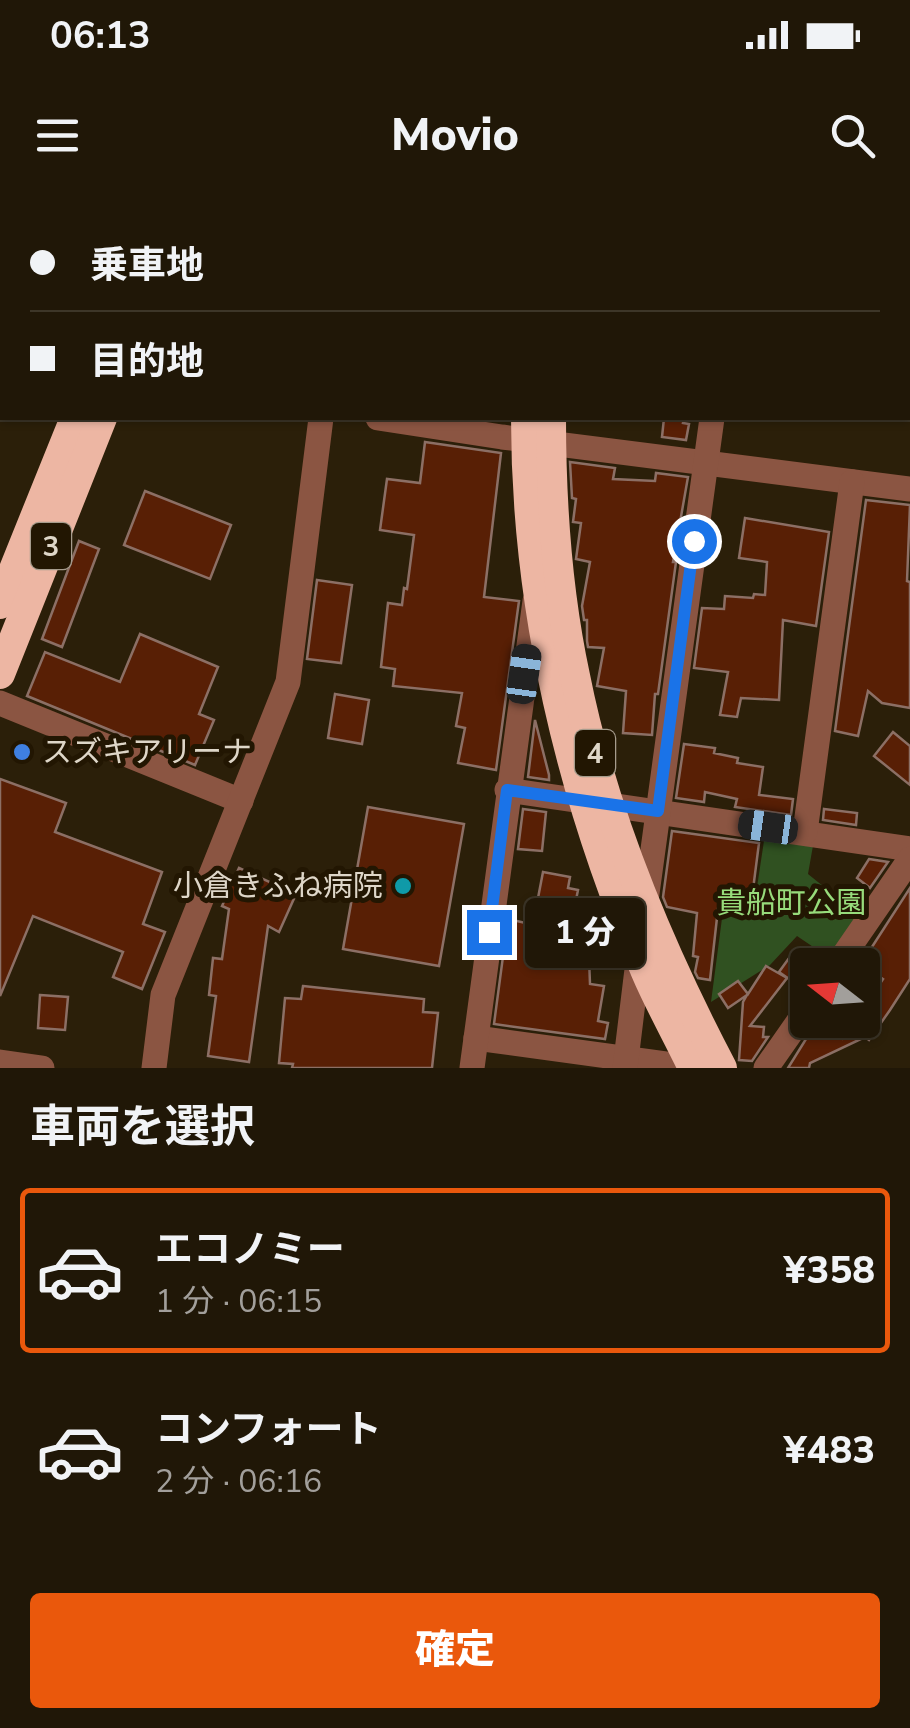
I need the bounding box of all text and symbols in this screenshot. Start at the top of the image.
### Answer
text: 06:13 [50,10,151,61]
text: Movio [391,105,519,166]
icon: menu [30,108,85,163]
icon: search [825,108,880,163]
text: 乗車地 [90,240,204,291]
text: 目的地 [90,336,204,387]
route start [672,519,717,564]
road number: 3 [31,523,71,569]
car [505,642,543,706]
road number: 4 [575,730,615,776]
place label: スズキアリーナ [42,732,252,773]
marker: スズキアリーナ [11,741,33,763]
car [736,808,800,846]
place label: 小倉きふね病院 [173,866,383,907]
marker: 小倉きふね病院 [392,875,414,897]
park label: 貴船町公園 [716,883,866,924]
callout: 1 分 [524,897,644,967]
route end [467,910,512,955]
text: 1 分 [555,911,615,954]
north arrow [790,948,880,1038]
map controls [790,948,880,1038]
text: 車両を選択 [30,1097,255,1158]
text: エコノミー [155,1224,345,1275]
icon: car [35,1226,125,1316]
text: ¥358 [784,1245,875,1296]
text: 1 分 · 06:15 [155,1280,322,1323]
text: コンフォート [155,1404,382,1455]
icon: car [35,1406,125,1496]
text: ¥483 [784,1425,875,1476]
text: 2 分 · 06:16 [155,1460,322,1503]
button: 確定 [30,1593,880,1708]

